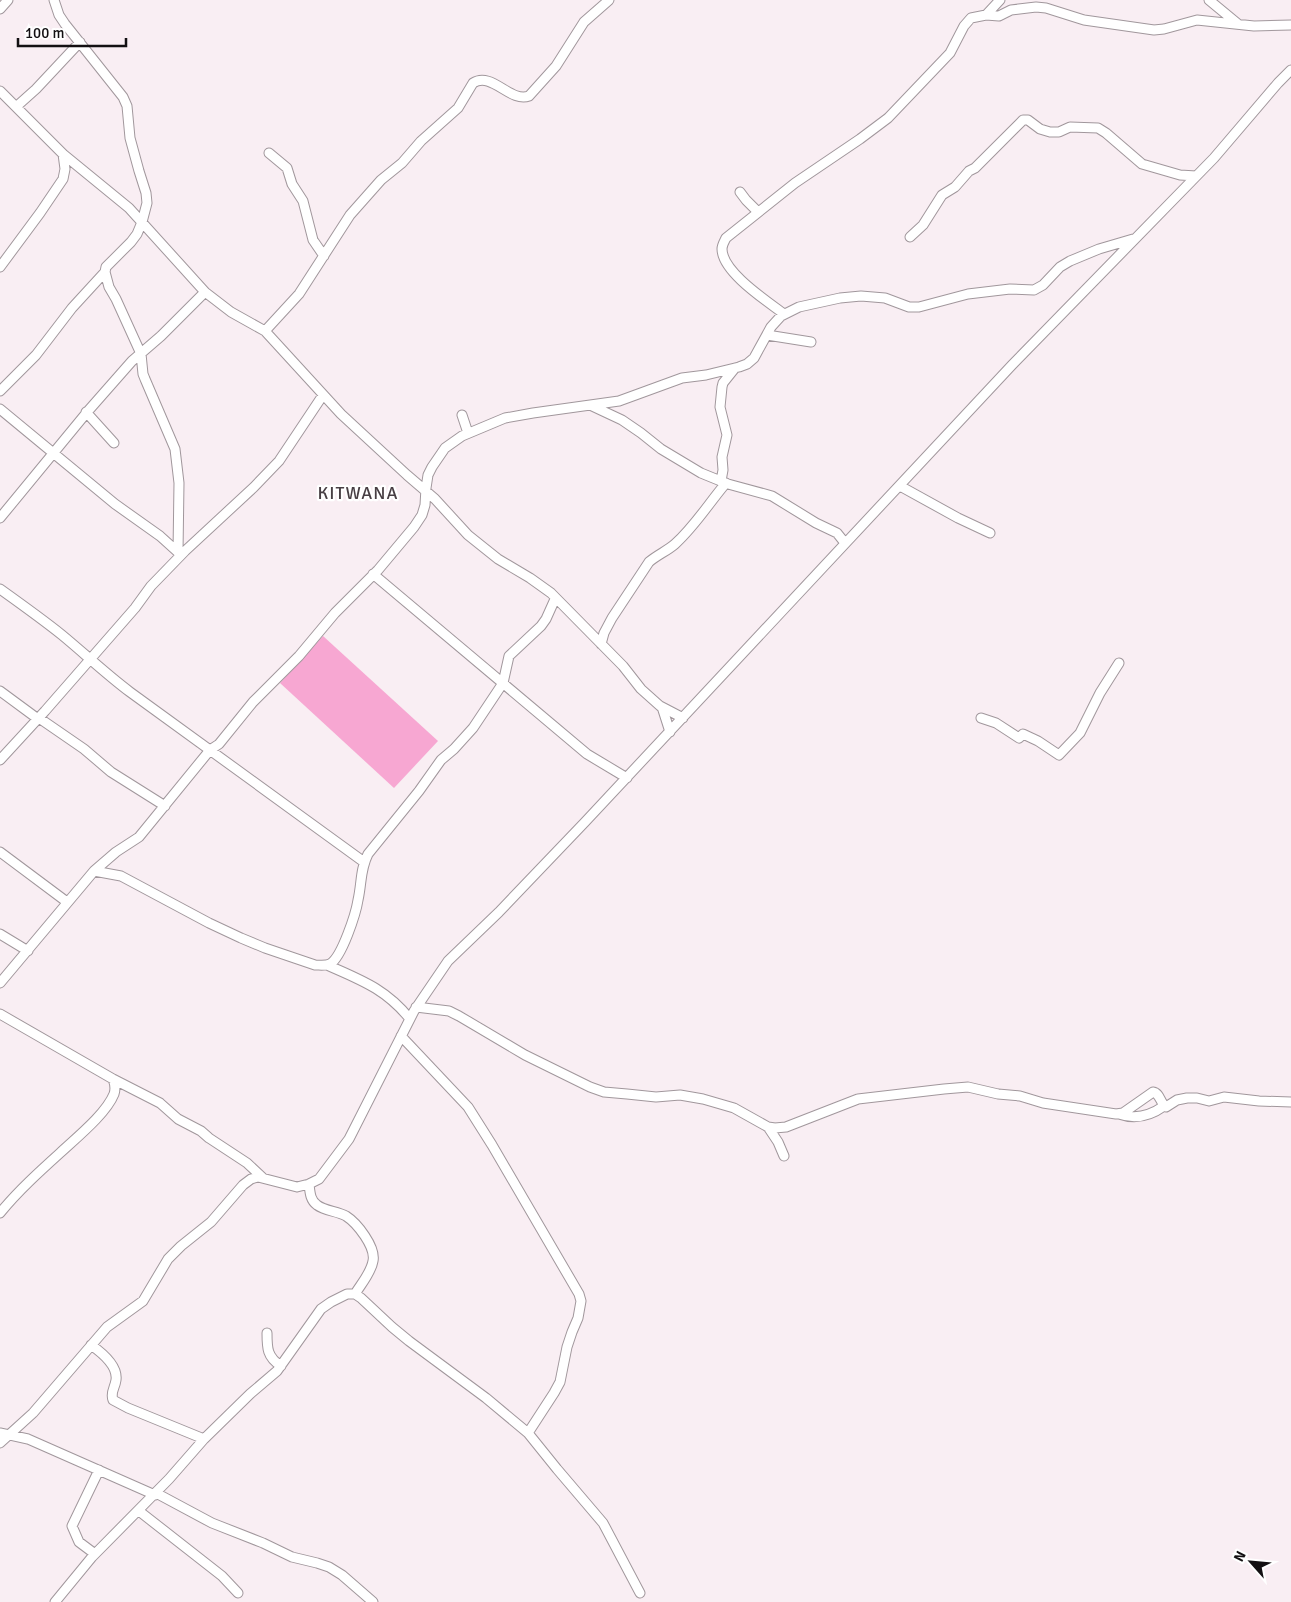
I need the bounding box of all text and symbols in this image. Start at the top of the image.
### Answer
scale bar [18,15,125,47]
text: 100 m [25,24,65,42]
district label: KITWANA [318,482,398,504]
north arrow [1226,1537,1276,1587]
text: N [1230,1548,1250,1565]

